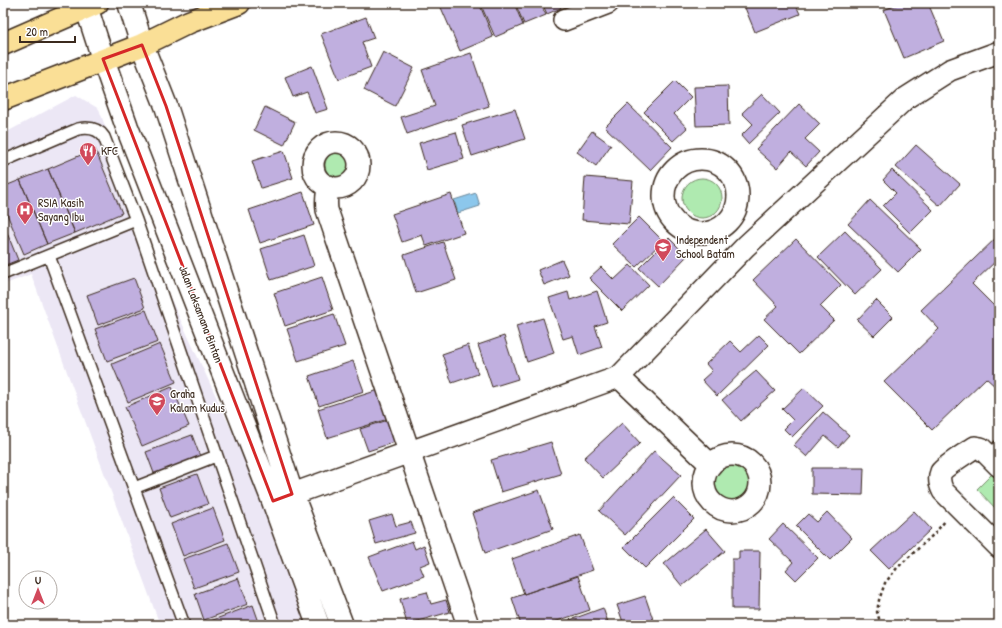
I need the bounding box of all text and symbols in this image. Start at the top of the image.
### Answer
scale bar [20,18,75,44]
text: 20 m [26,23,48,40]
restaurant icon: KFC [78,141,98,166]
place label: KFC [101,142,119,159]
place label: RSIA Kasih Sayang Ibu [38,194,84,225]
hospital icon: RSIA Kasih Sayang Ibu [15,200,35,225]
place label: Independent School Batam [676,231,735,262]
school or university icon: Independent School Batam [653,237,673,262]
street label: Jalan Laksamana Bintan [175,263,228,365]
place label: Graha Kalam Kudus [170,385,225,416]
school or university icon: Graha Kalam Kudus [147,391,167,416]
north arrow [18,570,58,610]
text: U [35,573,41,587]

